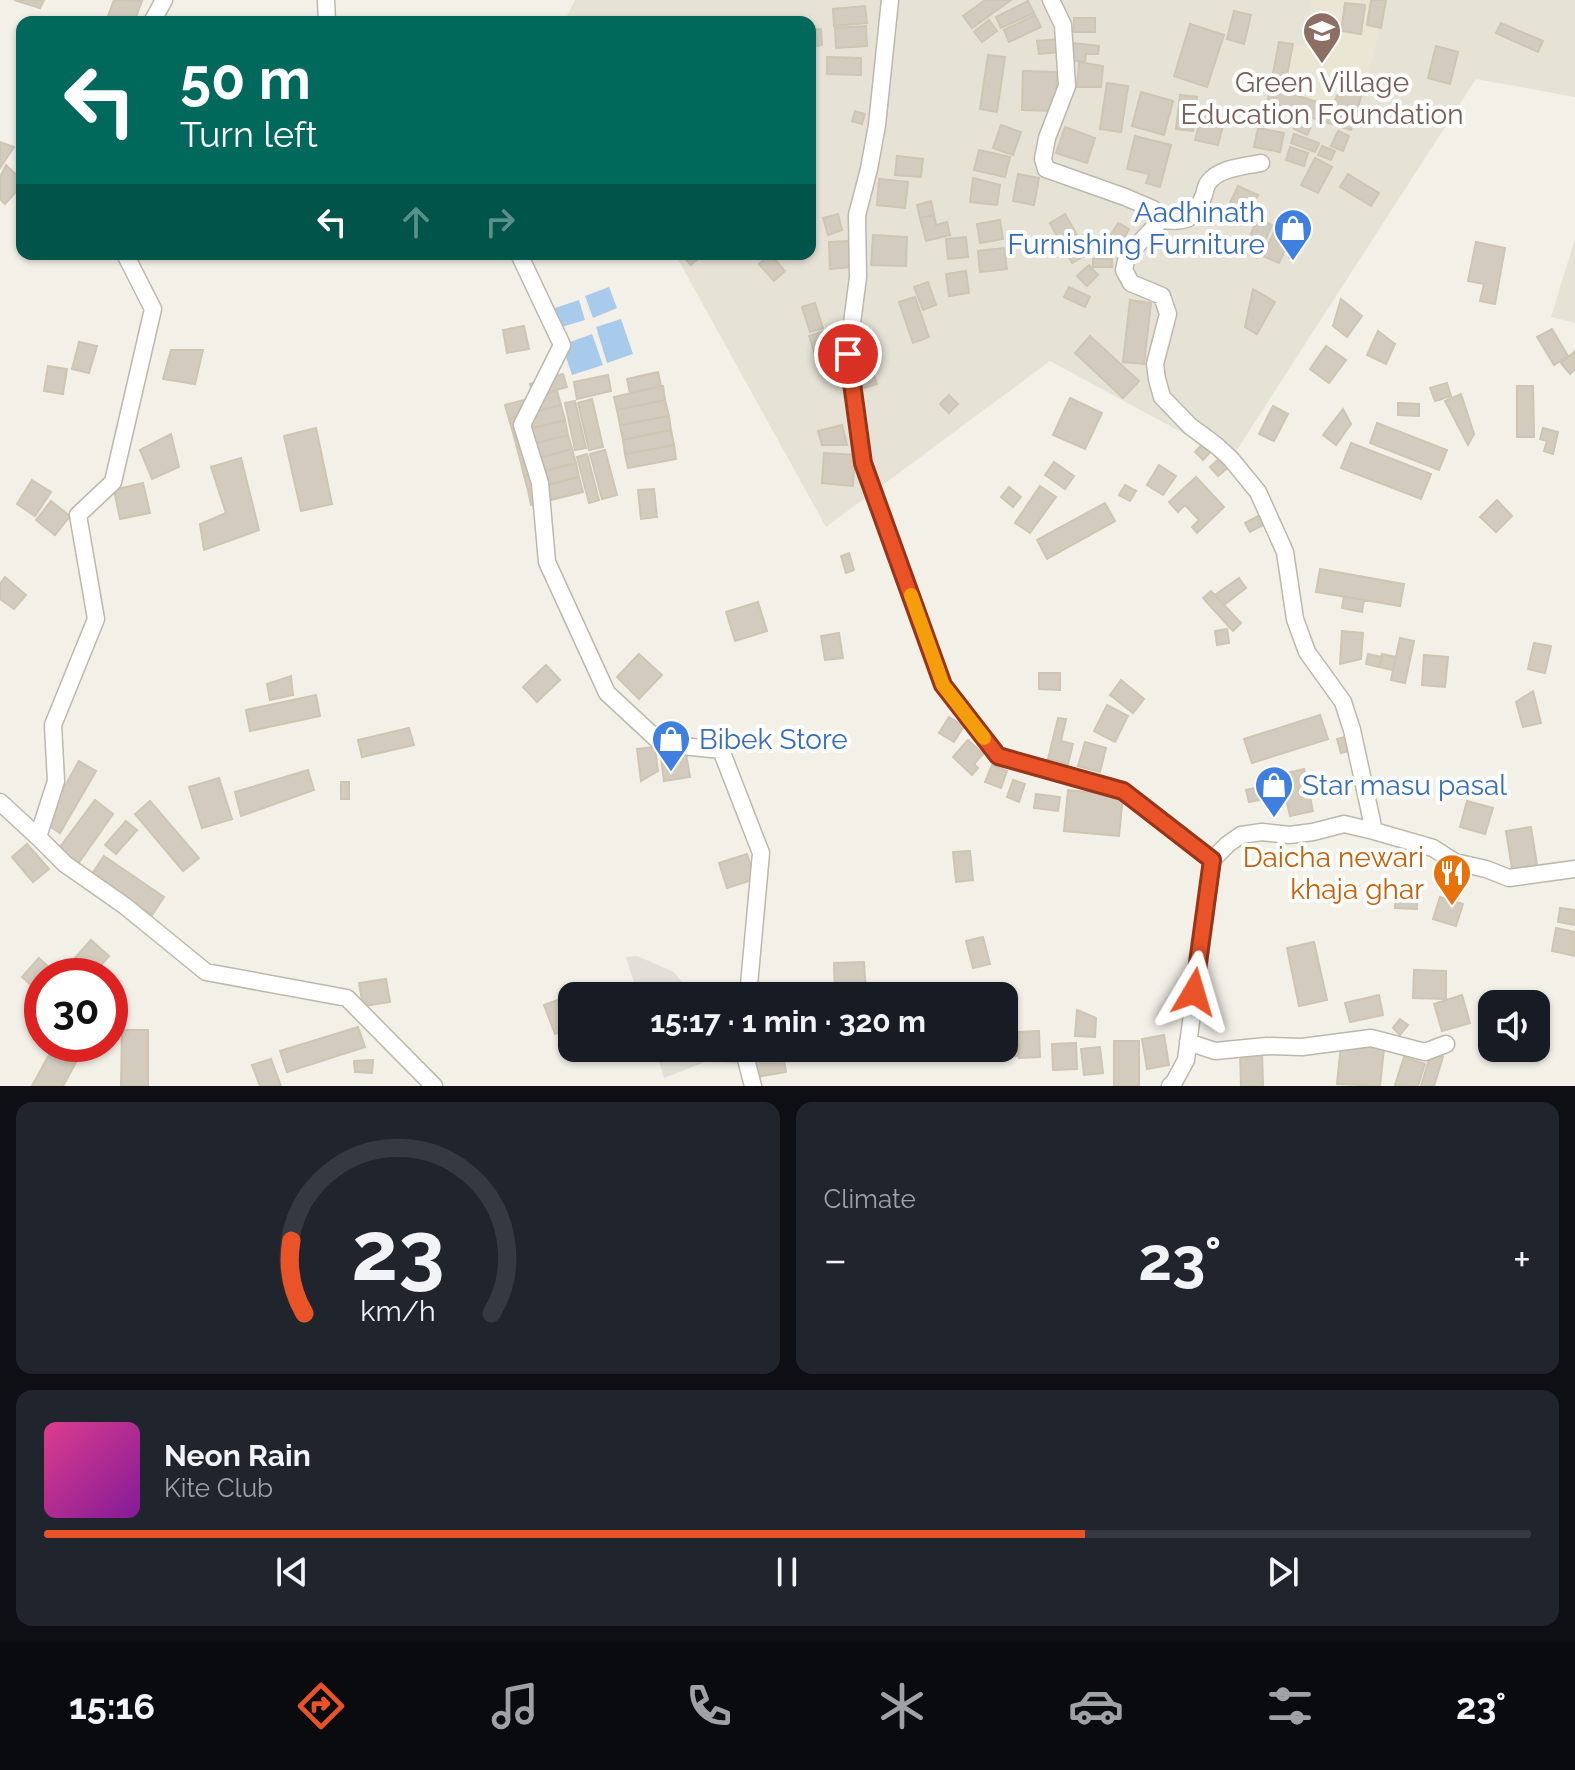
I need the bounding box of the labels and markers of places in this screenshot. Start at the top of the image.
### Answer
school or university icon: Green Village Education Foundation [1301,10,1343,65]
place label: Green Village Education Foundation [1180,66,1464,131]
place label: Aadhinath Furnishing Furniture [1008,196,1265,261]
shop icon: Aadhinath Furnishing Furniture [1272,207,1314,262]
pin [814,320,882,388]
shop icon: Bibek Store [650,718,692,773]
place label: Bibek Store [699,723,848,756]
shop icon: Star masu pasal [1253,764,1295,819]
place label: Star masu pasal [1302,769,1507,802]
place label: Daicha newari khaja ghar [1243,841,1424,906]
restaurant icon: Daicha newari khaja ghar [1431,852,1473,907]

